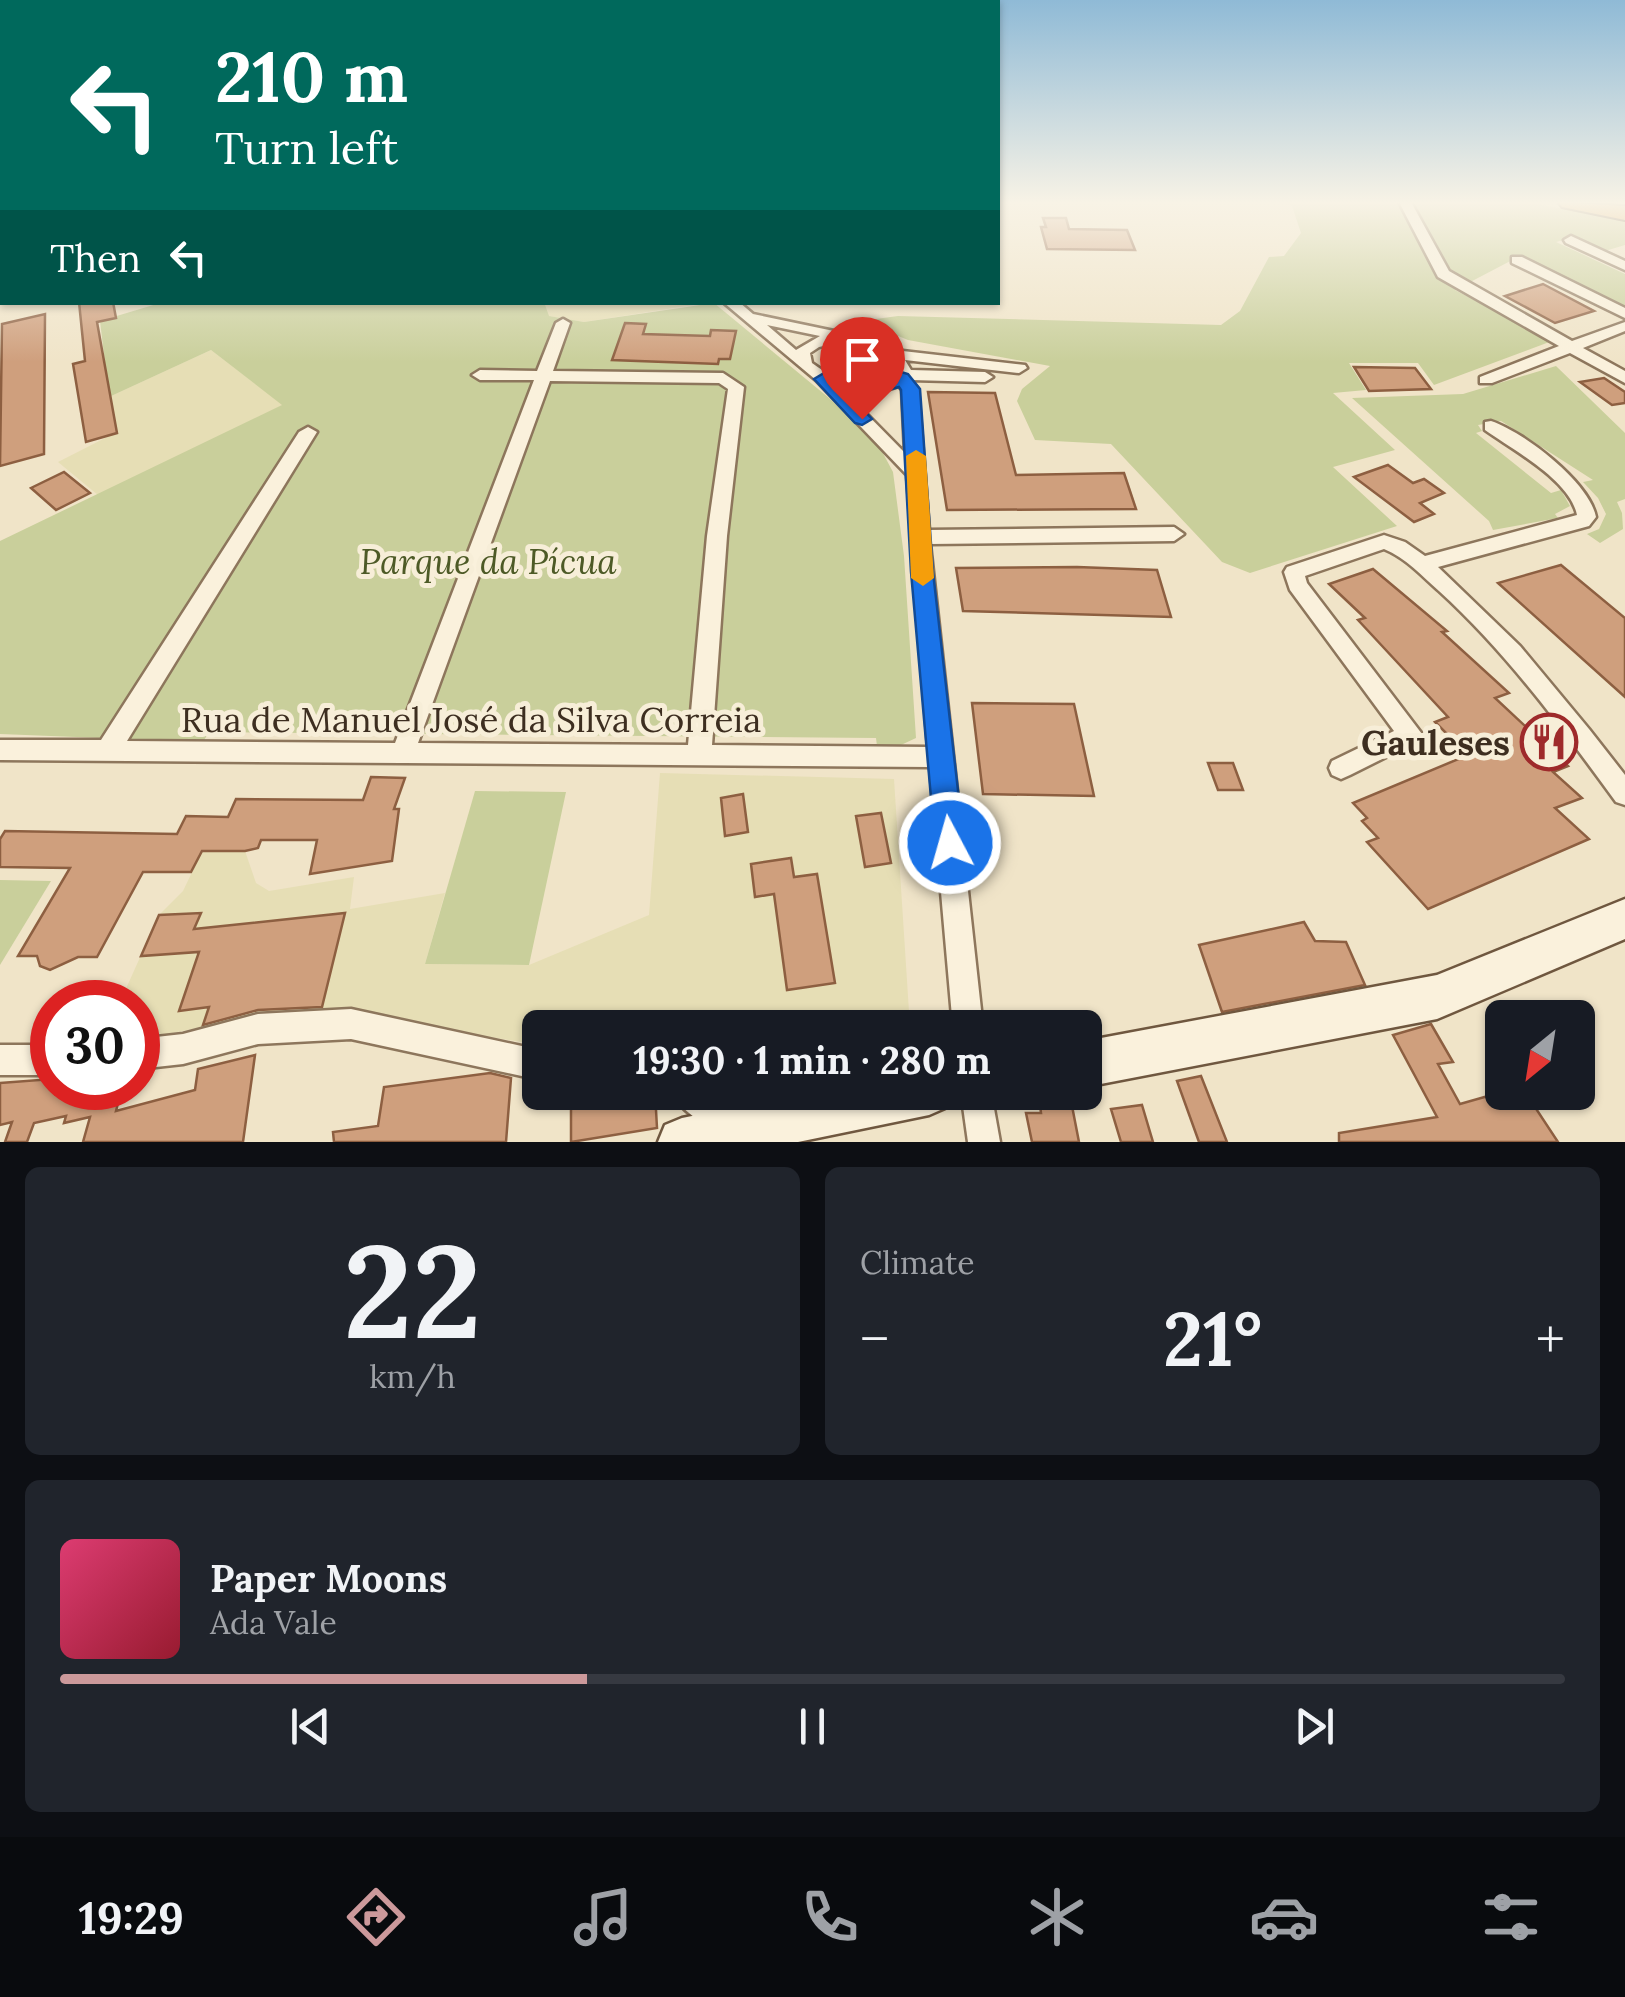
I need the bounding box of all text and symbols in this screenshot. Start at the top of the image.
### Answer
text: 210 m [215,32,408,121]
icon: left [50,40,180,170]
text: Turn left [215,119,398,176]
icon: left [161,230,216,285]
text: Then [50,234,141,282]
pin [820,317,905,420]
icon: arrive [835,332,890,387]
park label: Parque da Pícua [360,539,617,584]
street label: Rua de Manuel José da Silva Correia [181,697,761,742]
restaurant icon: Gauleses [1519,712,1579,772]
place label: Gauleses [1361,720,1510,765]
position arrow [898,791,1002,895]
speed limit sign: 30 [30,980,160,1110]
north arrow [1485,1000,1595,1110]
map controls [1485,1000,1595,1110]
text: 19:30 · 1 min · 280 m [633,1036,991,1084]
text: 22 [343,1207,482,1374]
text: Climate [860,1242,975,1283]
text: 21° [1163,1291,1262,1387]
text: − [860,1304,889,1374]
text: + [1536,1304,1565,1374]
text: km/h [369,1356,456,1397]
text: Paper Moons [210,1554,447,1602]
text: Ada Vale [210,1602,337,1643]
icon: previous [283,1699,338,1754]
icon: pause [785,1699,840,1754]
icon: next [1287,1699,1342,1754]
icon: directions [341,1882,411,1952]
icon: music [568,1882,638,1952]
icon: phone [795,1882,865,1952]
icon: climate [1022,1882,1092,1952]
icon: car [1249,1882,1319,1952]
icon: filters [1476,1882,1546,1952]
text: 19:29 [79,1889,184,1946]

